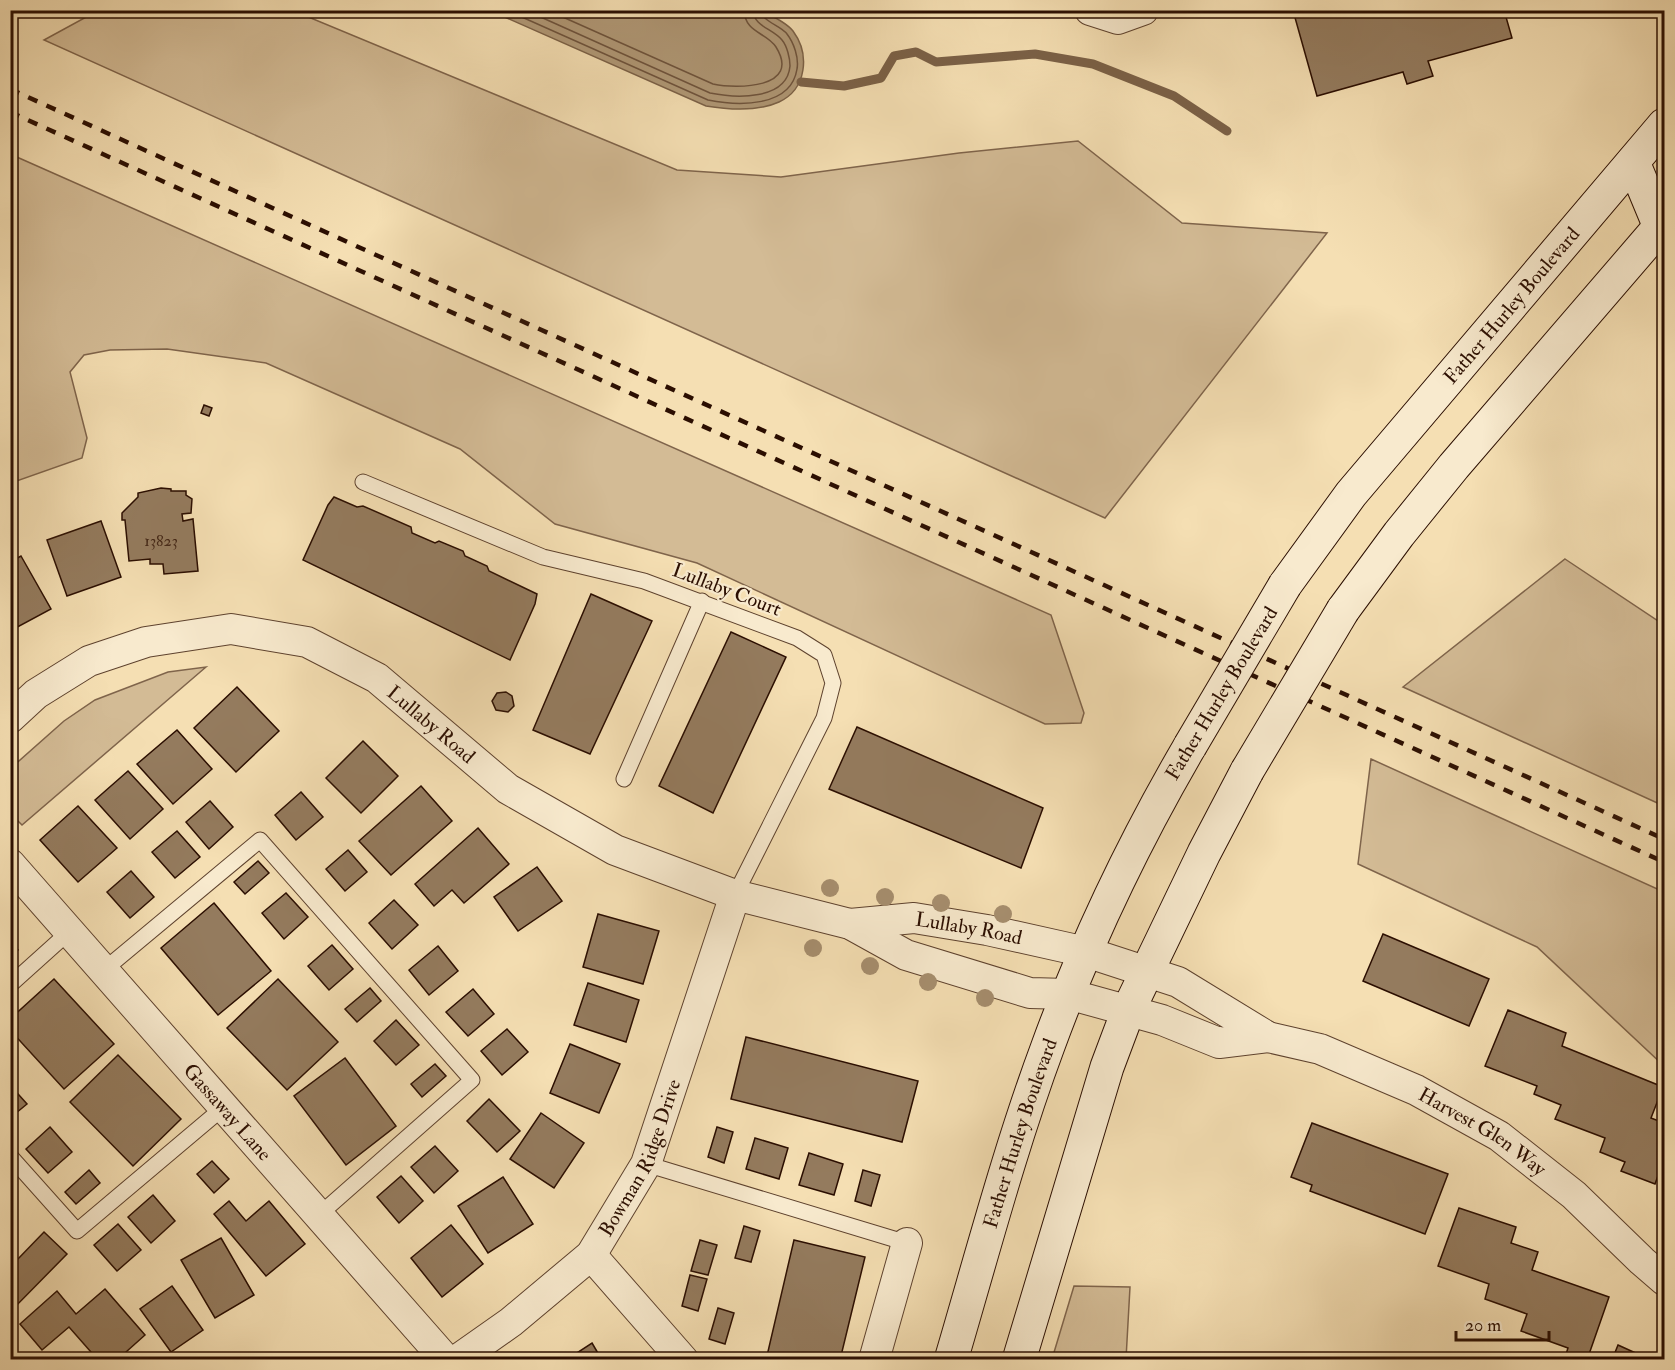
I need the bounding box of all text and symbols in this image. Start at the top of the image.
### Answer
street label: Father Hurley Boulevard [1438,222,1585,389]
house number: 13823 [144,531,178,551]
street label: Lullaby Court [669,557,785,622]
street label: Father Hurley Boulevard [1160,602,1283,785]
street label: Lullaby Road [382,680,480,769]
street label: Lullaby Road [914,906,1025,950]
street label: Father Hurley Boulevard [978,1035,1063,1231]
street label: Gassaway Lane [178,1058,277,1166]
street label: Bowman Ridge Drive [593,1076,686,1241]
street label: Harvest Glen Way [1414,1082,1552,1182]
scale bar [1456,1304,1549,1342]
text: 20 m [1465,1314,1501,1337]

